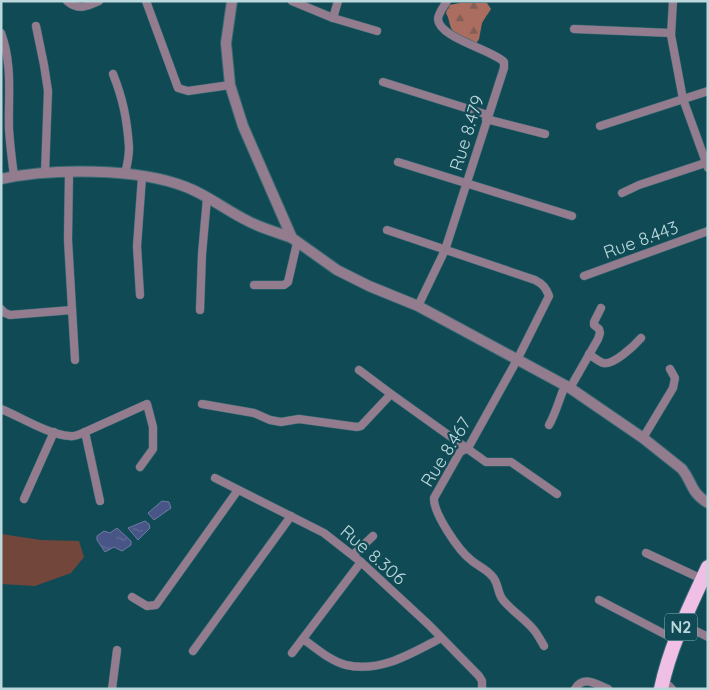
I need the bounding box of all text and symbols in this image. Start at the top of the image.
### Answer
street label: Rue 8.479 [444,92,489,173]
street label: Rue 8.443 [600,215,681,264]
street label: Rue 8.467 [415,413,476,491]
street label: Rue 8.306 [336,520,411,590]
road number: N2 [665,614,697,640]

